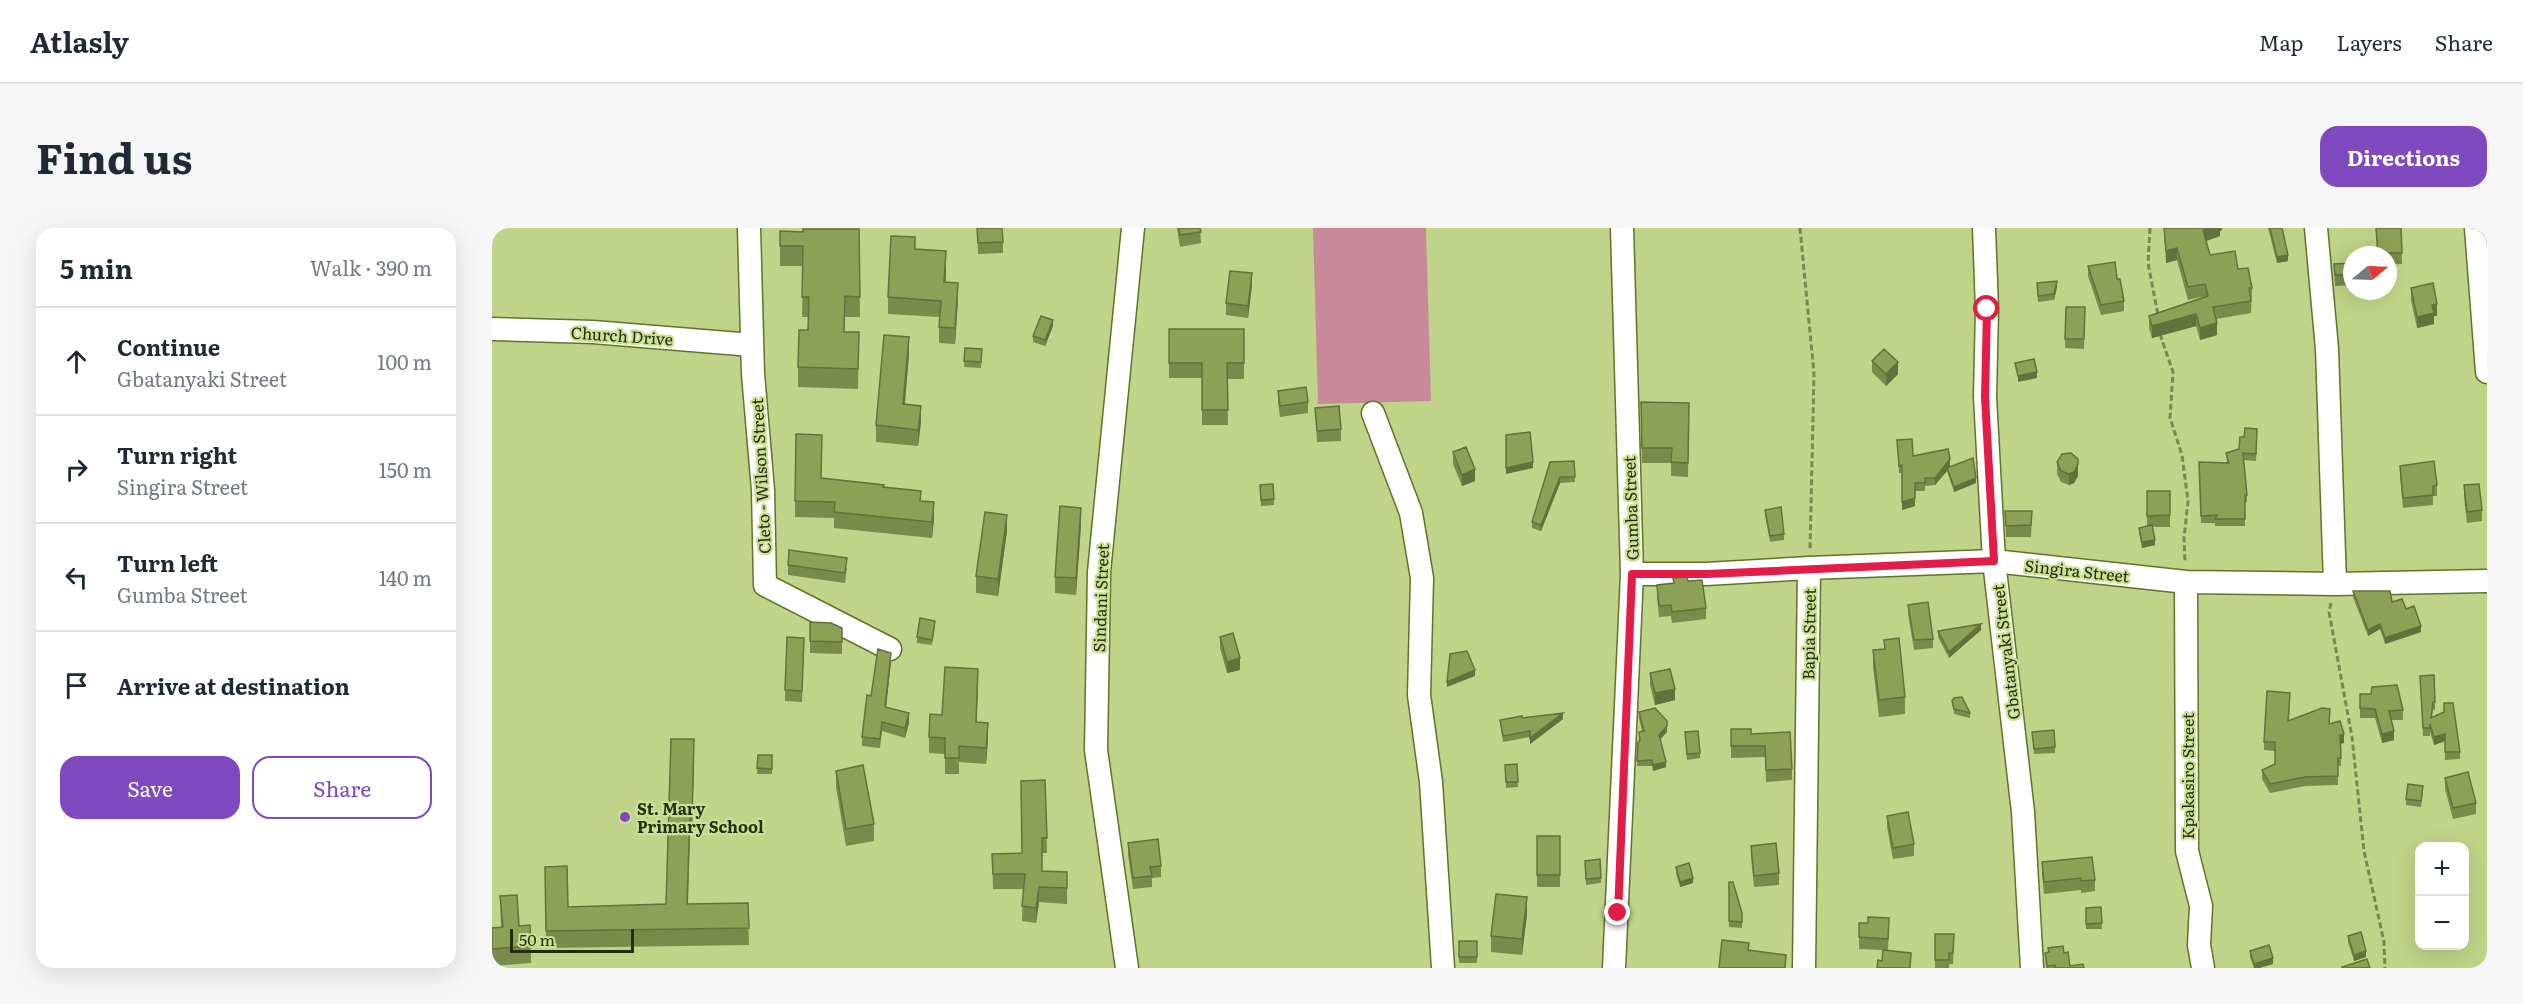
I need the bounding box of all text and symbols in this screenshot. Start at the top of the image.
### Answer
text: Atlasly [30,20,129,62]
text: Map [2259,26,2304,57]
text: Layers [2337,26,2402,57]
text: Share [2435,26,2493,57]
text: Find us [36,125,193,187]
button: Directions [2320,126,2487,187]
north arrow [2343,246,2397,300]
text: 5 min [60,248,133,287]
text: Walk · 390 m [310,252,432,282]
route start [1973,295,1999,321]
street label: Church Drive [570,319,674,351]
text: Continue [117,330,220,363]
icon: ahead [60,345,93,378]
text: 100 m [377,346,432,376]
text: Gbatanyaki Street [117,363,287,393]
street label: Cleto - Wilson Street [744,397,776,555]
text: Turn right [117,438,237,471]
icon: right [60,453,93,486]
text: 150 m [379,454,432,484]
street label: Gumba Street [1616,455,1644,561]
text: Singira Street [117,471,248,501]
street label: Sindani Street [1086,543,1114,653]
text: Turn left [117,546,218,579]
street label: Singira Street [2024,553,2131,587]
icon: left [60,561,93,594]
text: 140 m [379,562,432,592]
text: Gumba Street [117,579,248,609]
street label: Gbatanyaki Street [1985,583,2025,721]
street label: Bapia Street [1795,587,1821,680]
icon: arrive [60,669,93,702]
text: Arrive at destination [117,669,350,702]
street label: Kpakasiro Street [2175,712,2199,839]
button: Save [60,756,240,819]
button: Share [252,756,432,819]
place label: St. Mary Primary School [637,796,764,838]
marker: St. Mary Primary School [618,810,632,824]
map controls [2415,842,2469,950]
button: + [2415,842,2469,896]
button: − [2415,896,2469,950]
route end [1604,899,1630,925]
scale bar [510,926,634,954]
text: 50 m [519,927,555,951]

